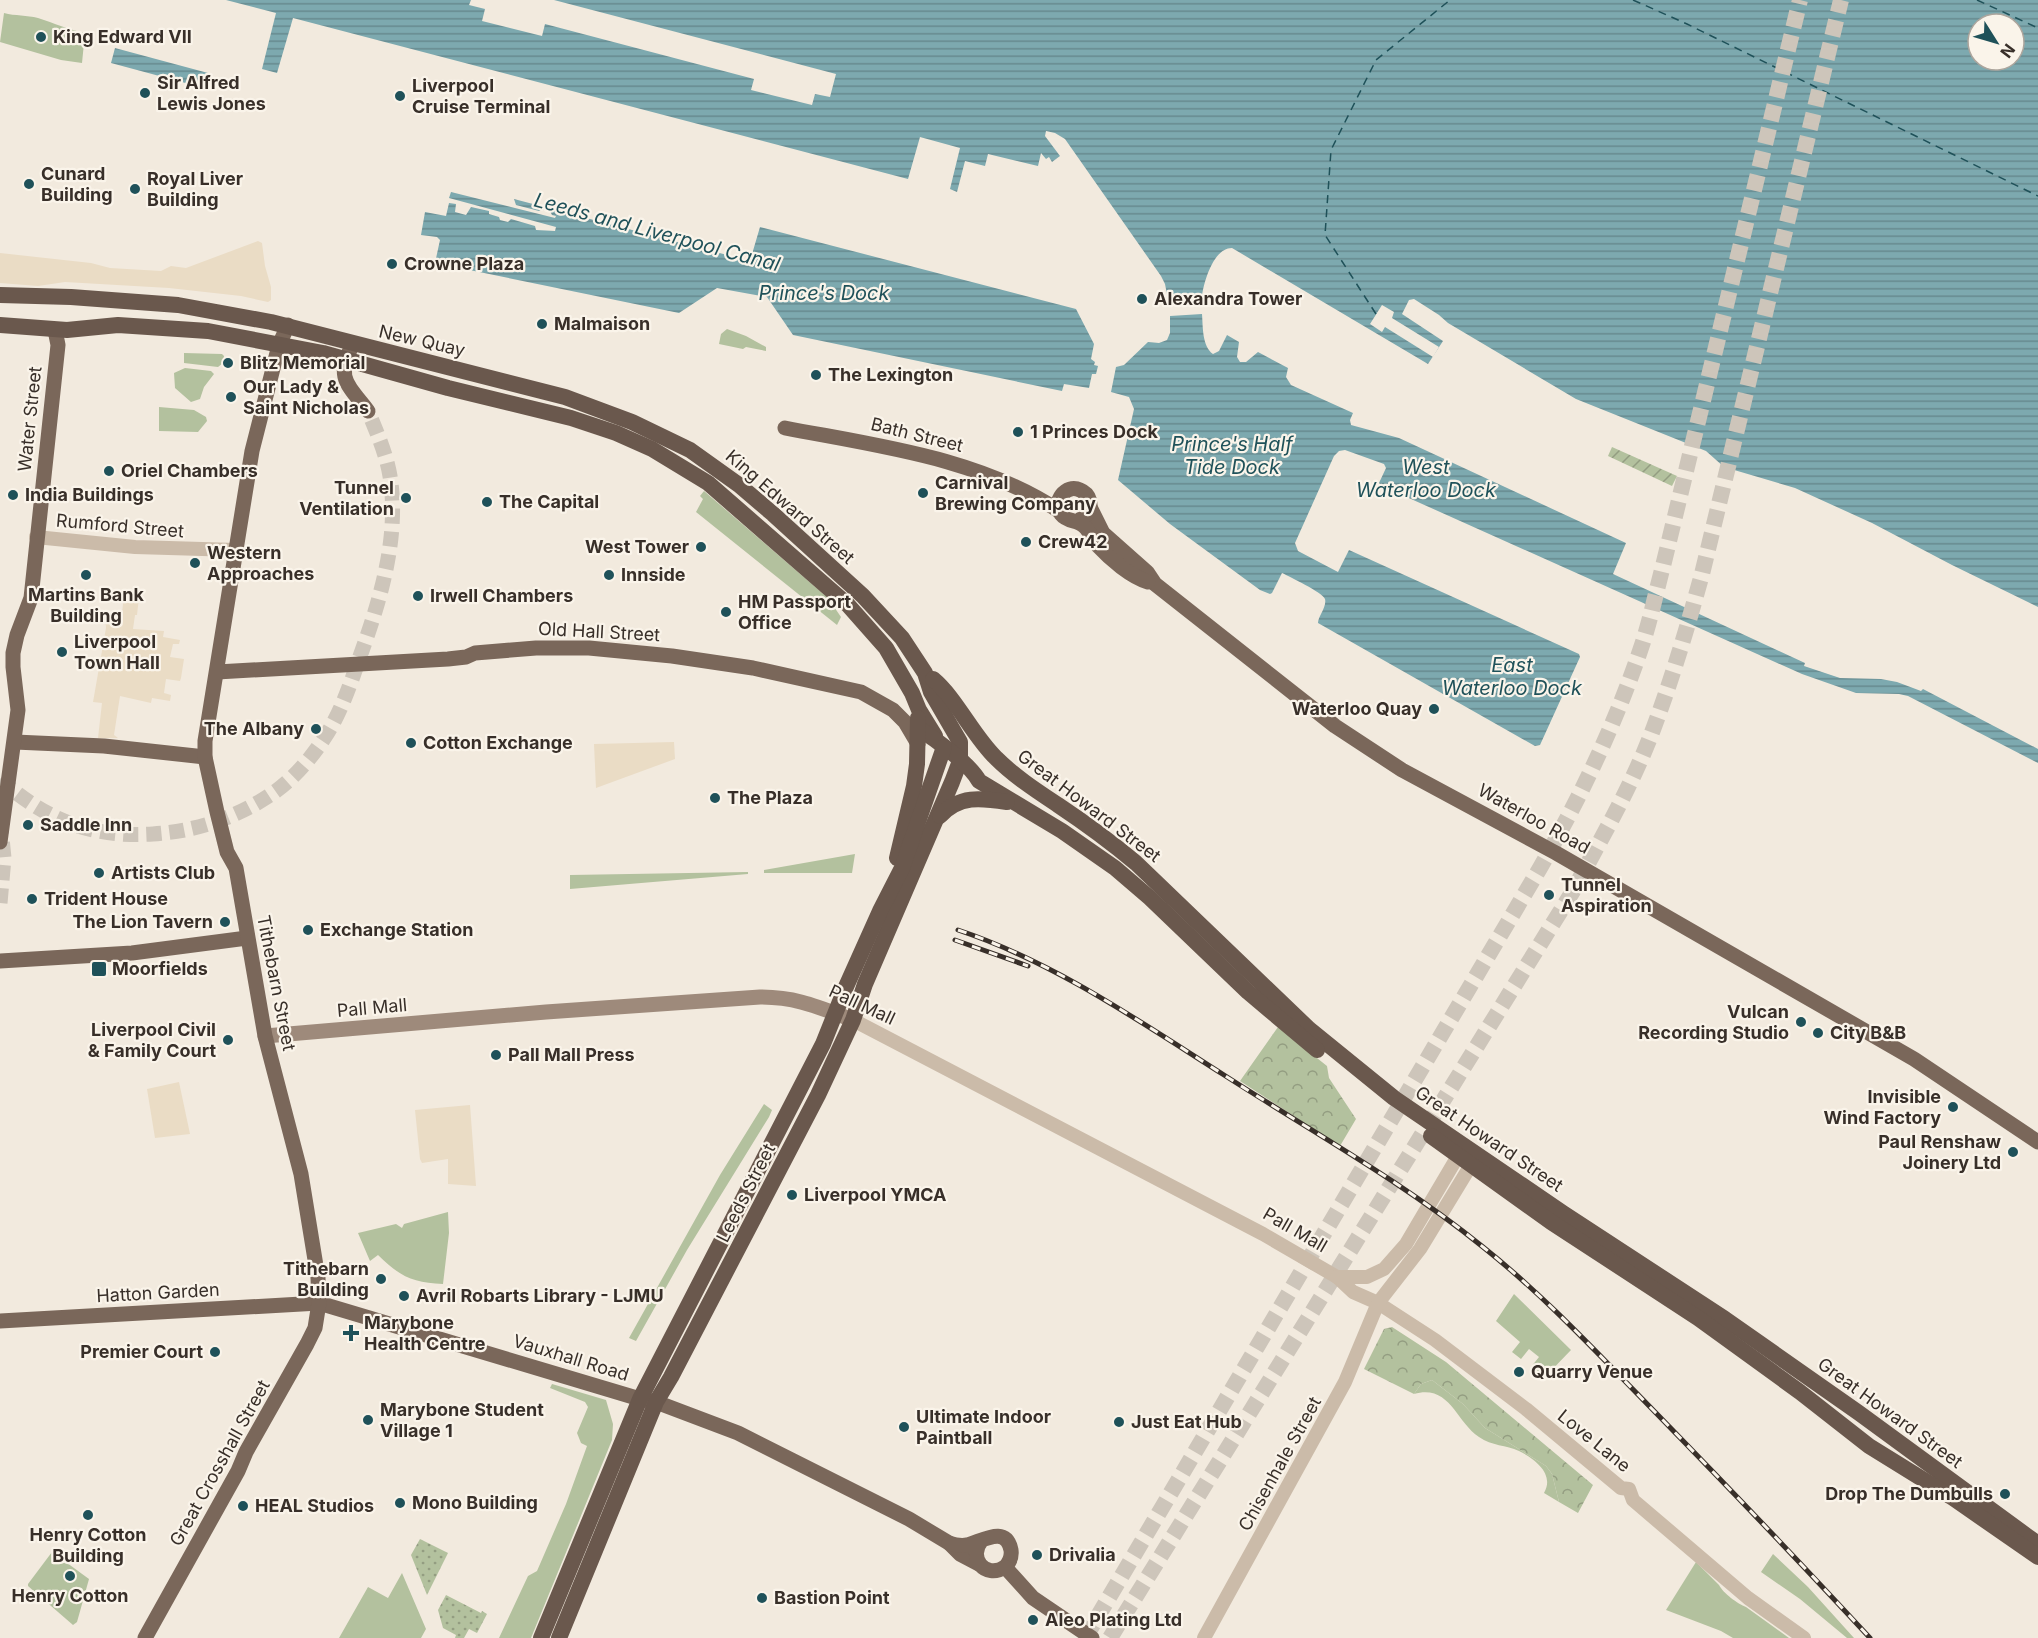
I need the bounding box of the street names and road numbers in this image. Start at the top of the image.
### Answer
street label: New Quay [377,320,467,361]
street label: Water Street [14,365,45,473]
street label: Bath Street [869,413,966,456]
street label: King Edward Street [722,445,859,568]
street label: Rumford Street [55,509,185,542]
street label: Old Hall Street [537,618,661,645]
street label: Great Howard Street [1014,745,1165,866]
street label: Waterloo Road [1475,779,1594,858]
street label: Tithebarn Street [253,913,300,1053]
street label: Pall Mall [826,980,899,1029]
street label: Pall Mall [336,994,408,1021]
street label: Great Howard Street [1411,1081,1567,1196]
street label: Leeds Street [712,1140,779,1245]
street label: Pall Mall [1259,1203,1331,1256]
street label: Hatton Garden [96,1279,220,1306]
street label: Vauxhall Road [511,1330,632,1385]
street label: Great Howard Street [1814,1353,1967,1472]
street label: Great Crosshall Street [165,1376,274,1549]
street label: Chisenhale Street [1234,1393,1325,1535]
street label: Love Lane [1554,1405,1635,1476]

